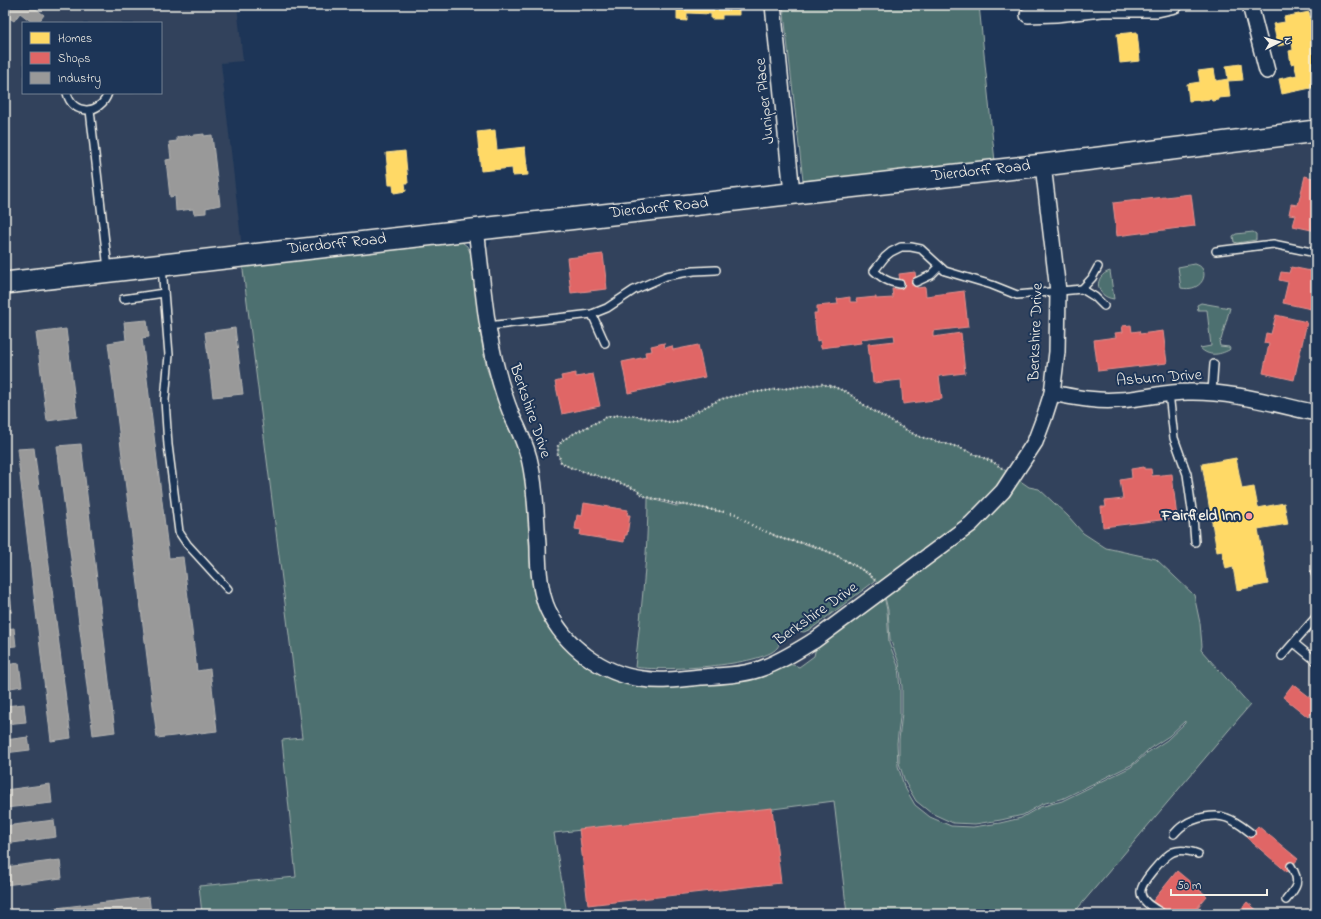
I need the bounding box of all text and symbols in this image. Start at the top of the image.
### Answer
legend [22,22,162,94]
north arrow [1259,22,1299,62]
text: Homes [58,30,92,48]
text: N [1280,37,1296,46]
text: Shops [58,50,90,68]
street label: Juniper Place [748,56,781,145]
text: Industry [58,70,101,89]
street label: Dierdorff Road [929,154,1032,188]
street label: Dierdorff Road [607,191,710,225]
street label: Dierdorff Road [285,227,388,261]
street label: Berkshire Drive [1022,282,1050,382]
street label: Berkshire Drive [502,360,558,462]
street label: Asburn Drive [1115,363,1203,393]
place label: Fairfield Inn [1160,504,1241,528]
marker: Fairfield Inn [1244,511,1254,521]
street label: Berkshire Drive [768,576,864,653]
scale bar [1171,871,1267,897]
text: 50 m [1177,877,1201,895]

